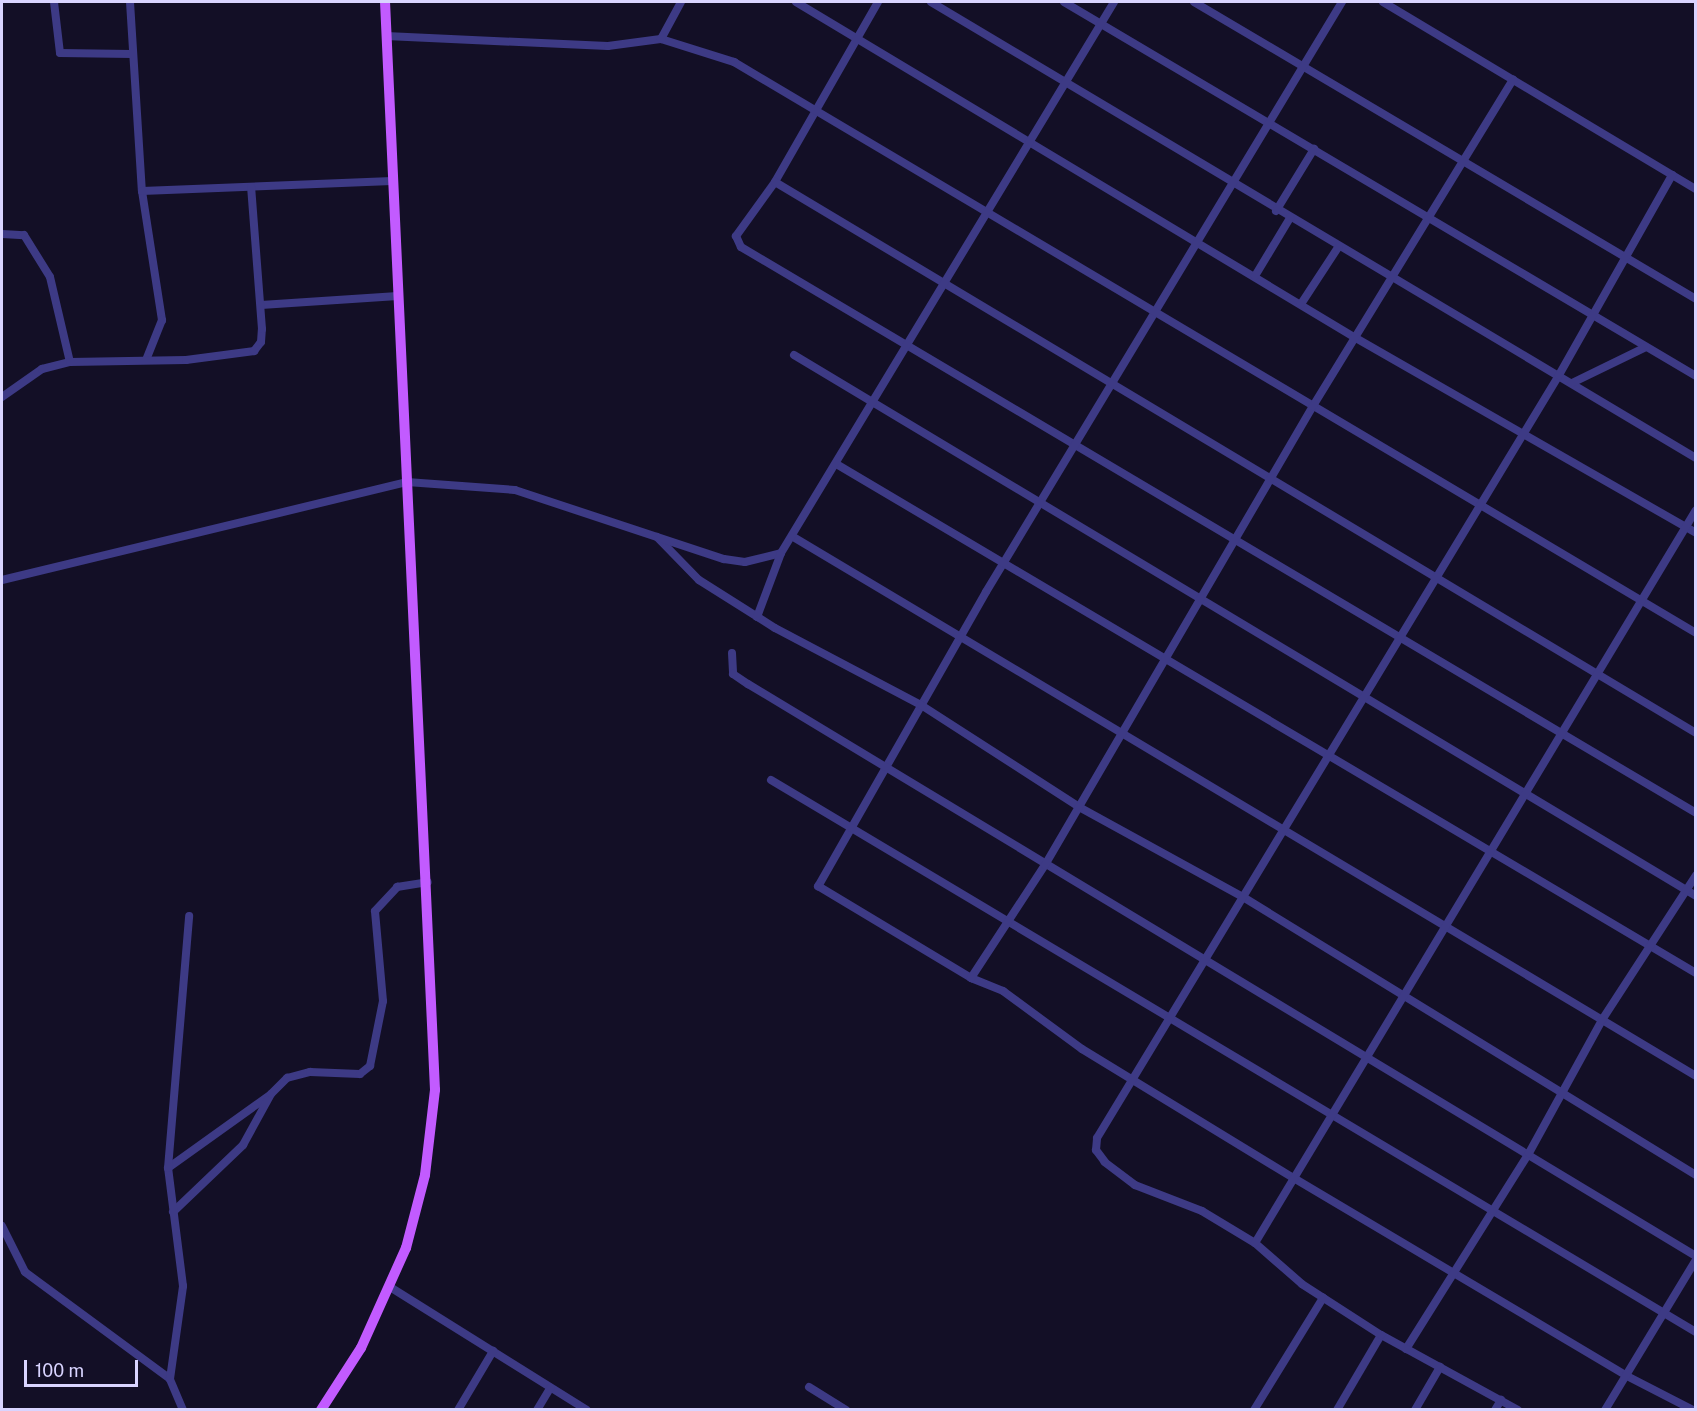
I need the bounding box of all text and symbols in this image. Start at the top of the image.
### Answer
scale bar [27,1348,141,1386]
text: 100 m [35,1360,84,1381]

